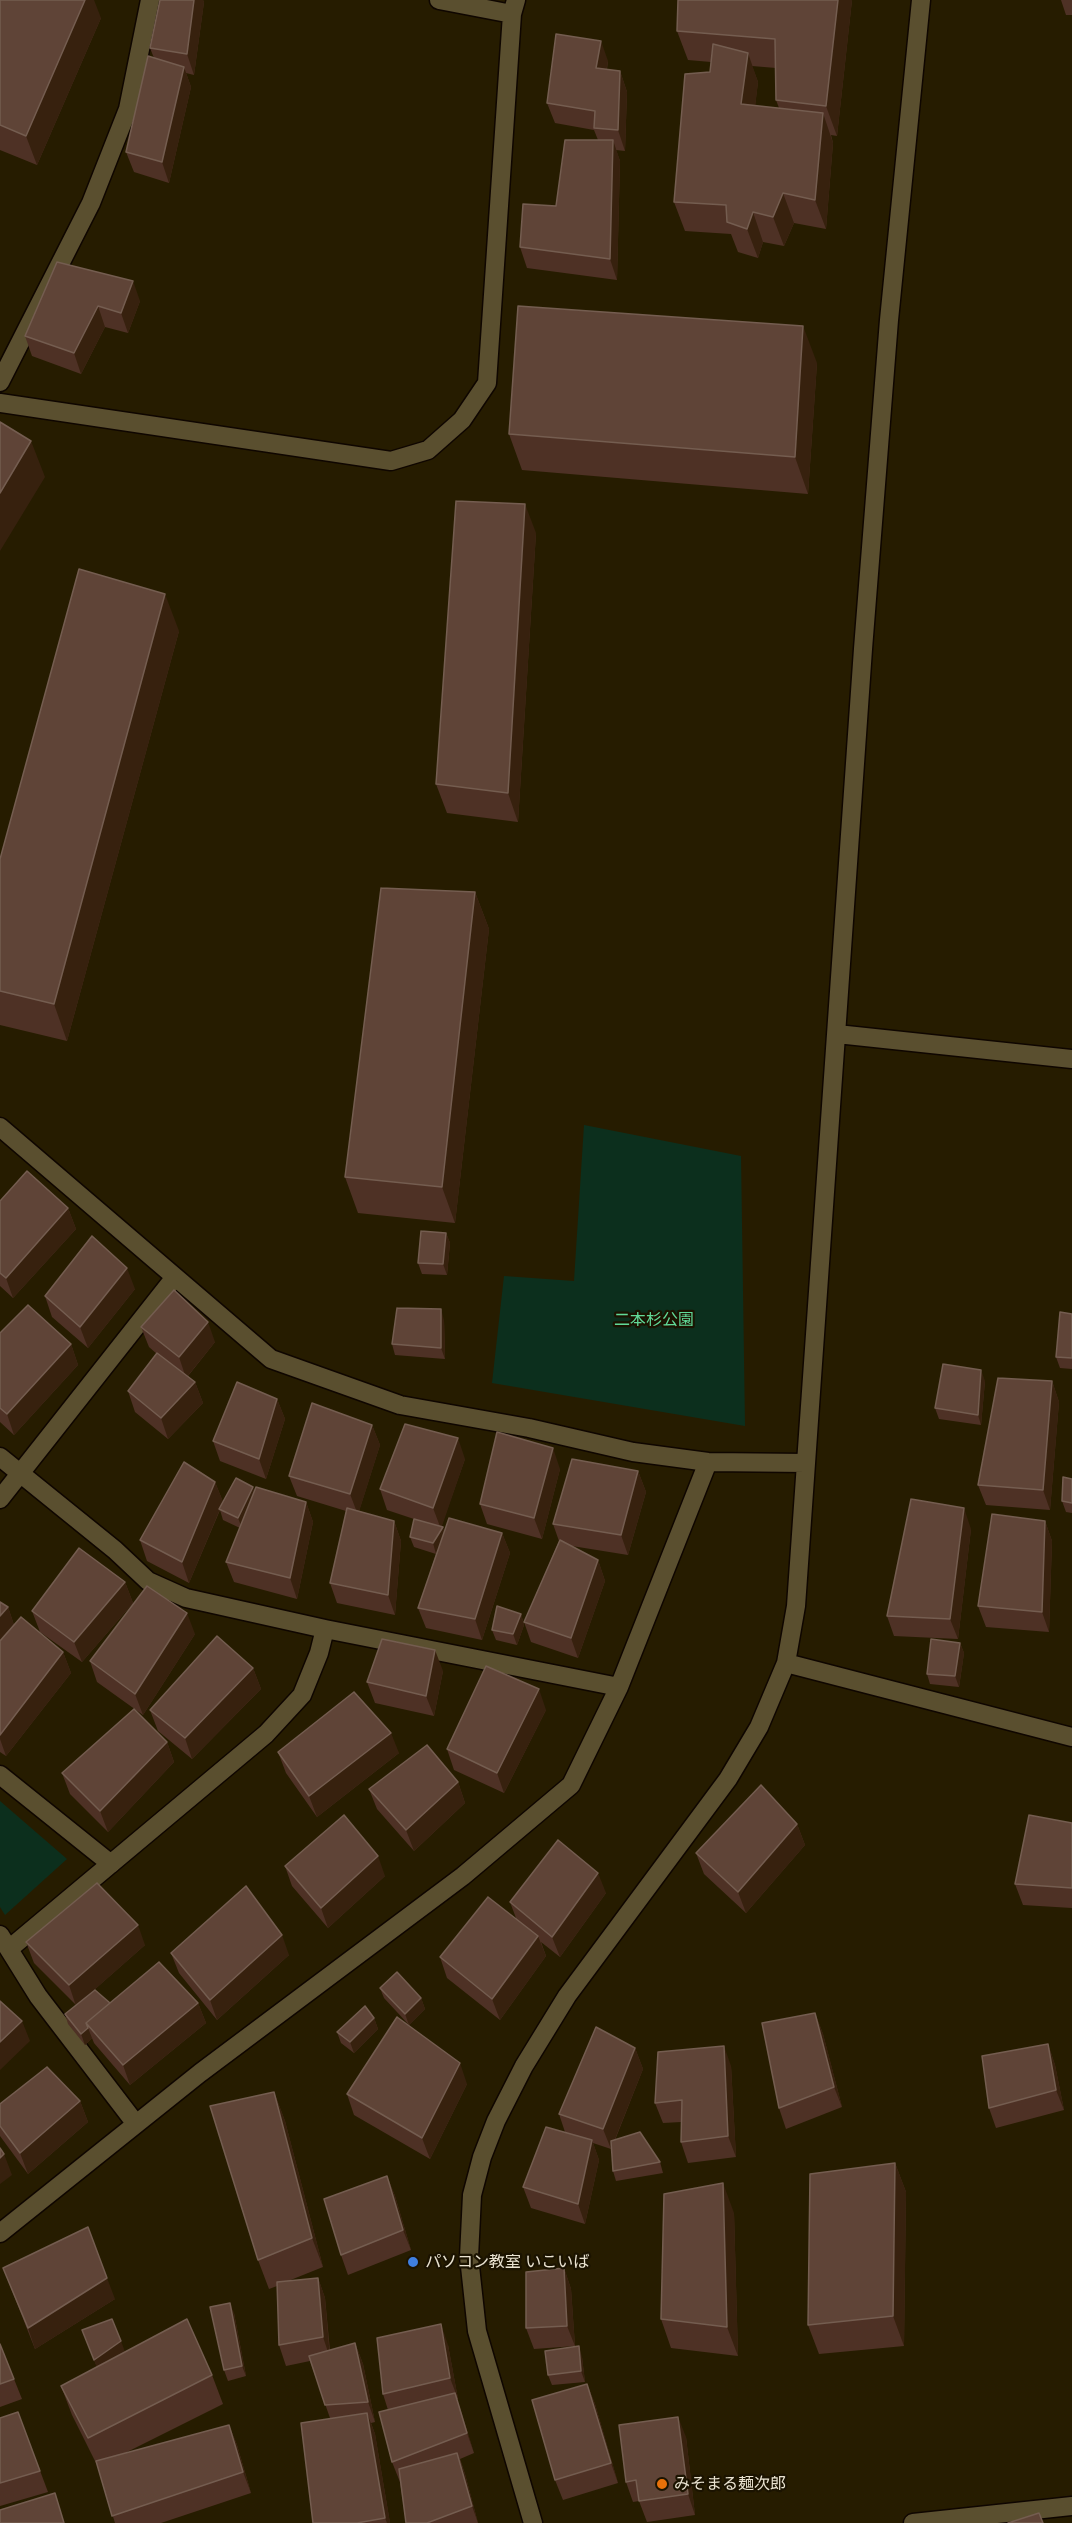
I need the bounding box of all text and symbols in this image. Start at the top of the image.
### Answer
park label: 二本杉公園 [614,1310,694,1330]
place label: パソコン教室 いこいば [425,2252,589,2272]
marker: パソコン教室 いこいば [406,2255,420,2269]
place label: みそまる麺次郎 [674,2474,786,2494]
marker: みそまる麺次郎 [655,2477,669,2491]

